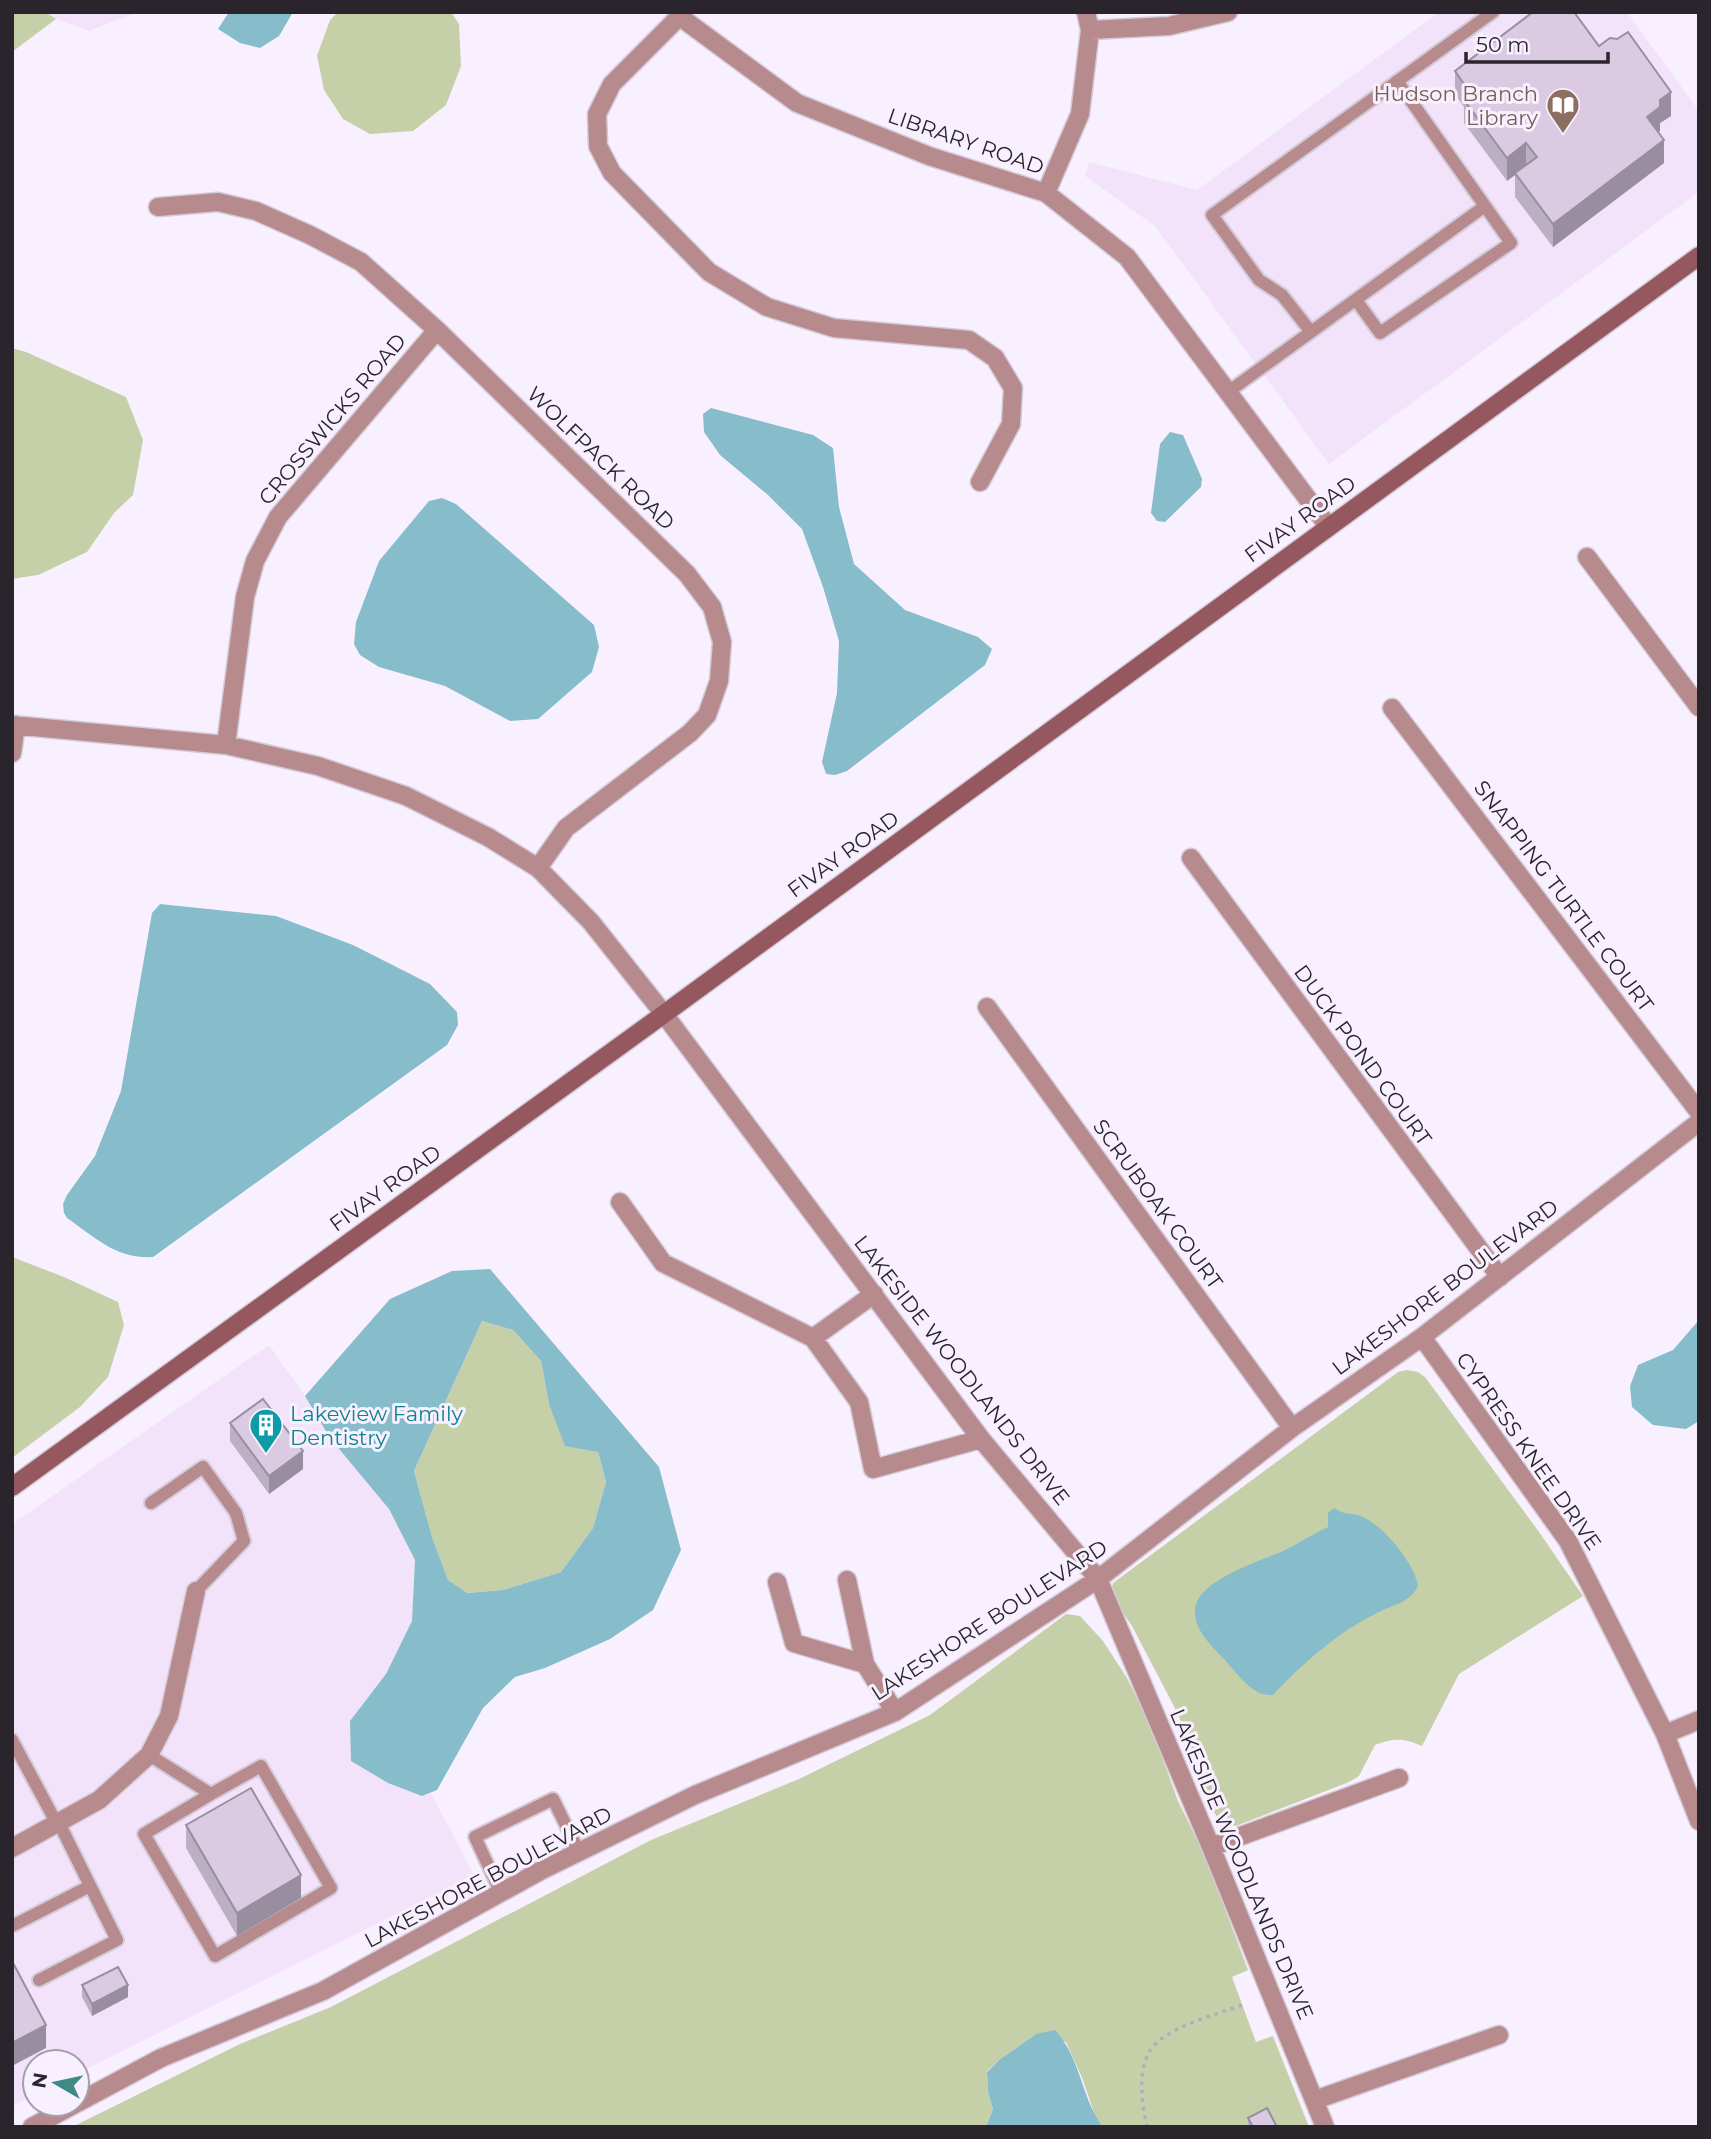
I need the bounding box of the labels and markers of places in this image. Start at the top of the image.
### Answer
place label: Hudson Branch Library [1374,81,1539,130]
library icon: Hudson Branch Library [1544,86,1582,135]
place label: Lakeview Family Dentistry [290,1401,464,1450]
building icon: Lakeview Family Dentistry [247,1406,285,1455]

